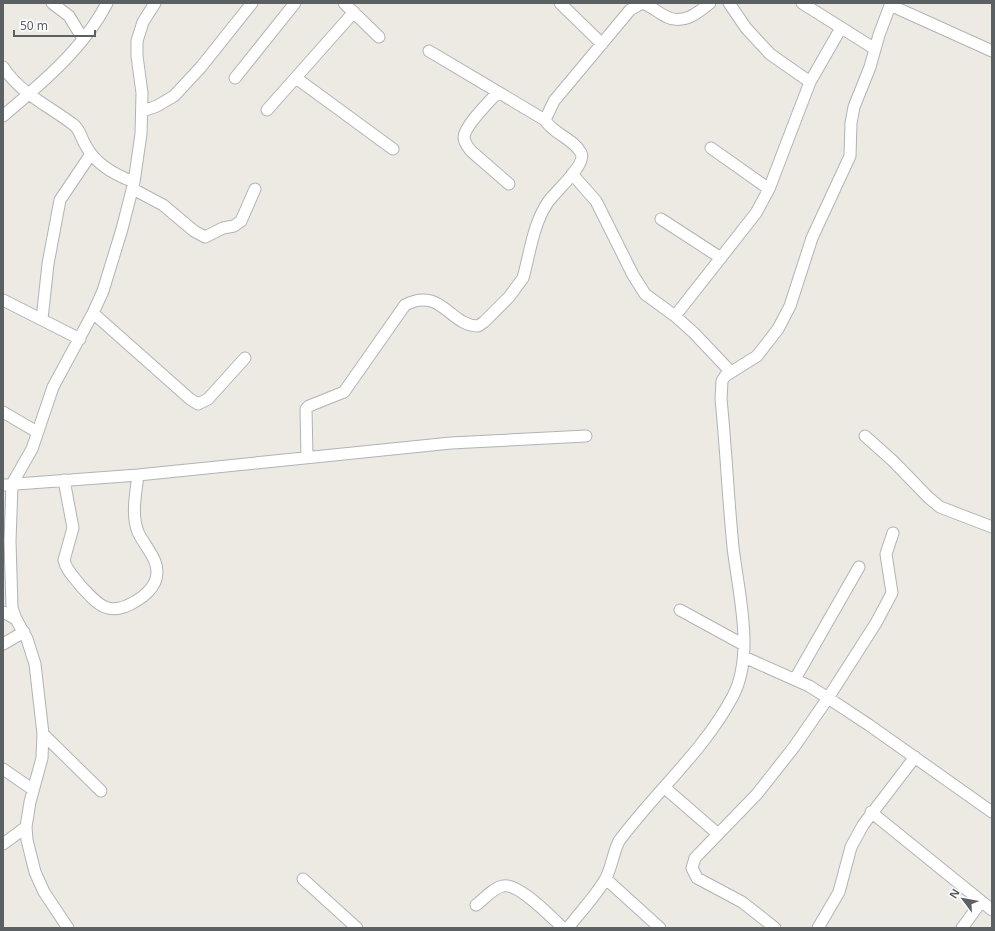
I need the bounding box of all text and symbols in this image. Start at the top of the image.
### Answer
scale bar [14,12,95,38]
text: 50 m [20,17,48,34]
north arrow [943,879,983,919]
text: N [945,886,963,901]

